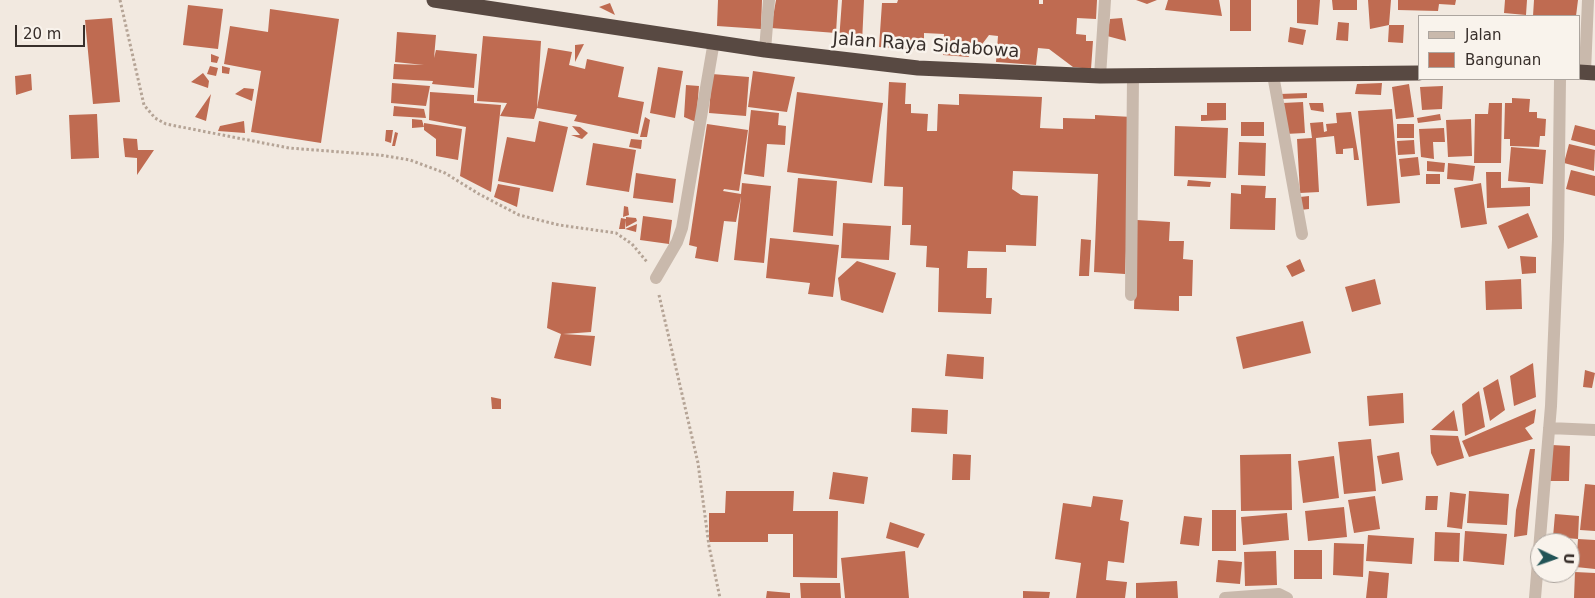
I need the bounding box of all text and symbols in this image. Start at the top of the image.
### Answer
scale bar [18,15,88,47]
legend [1418,15,1580,80]
text: 20 m [23,25,61,43]
text: Jalan [1465,26,1501,44]
street label: Jalan Raya Sidabowa [832,29,1020,63]
text: Bangunan [1465,51,1541,69]
north arrow [1530,533,1580,583]
text: U [1561,553,1577,565]

